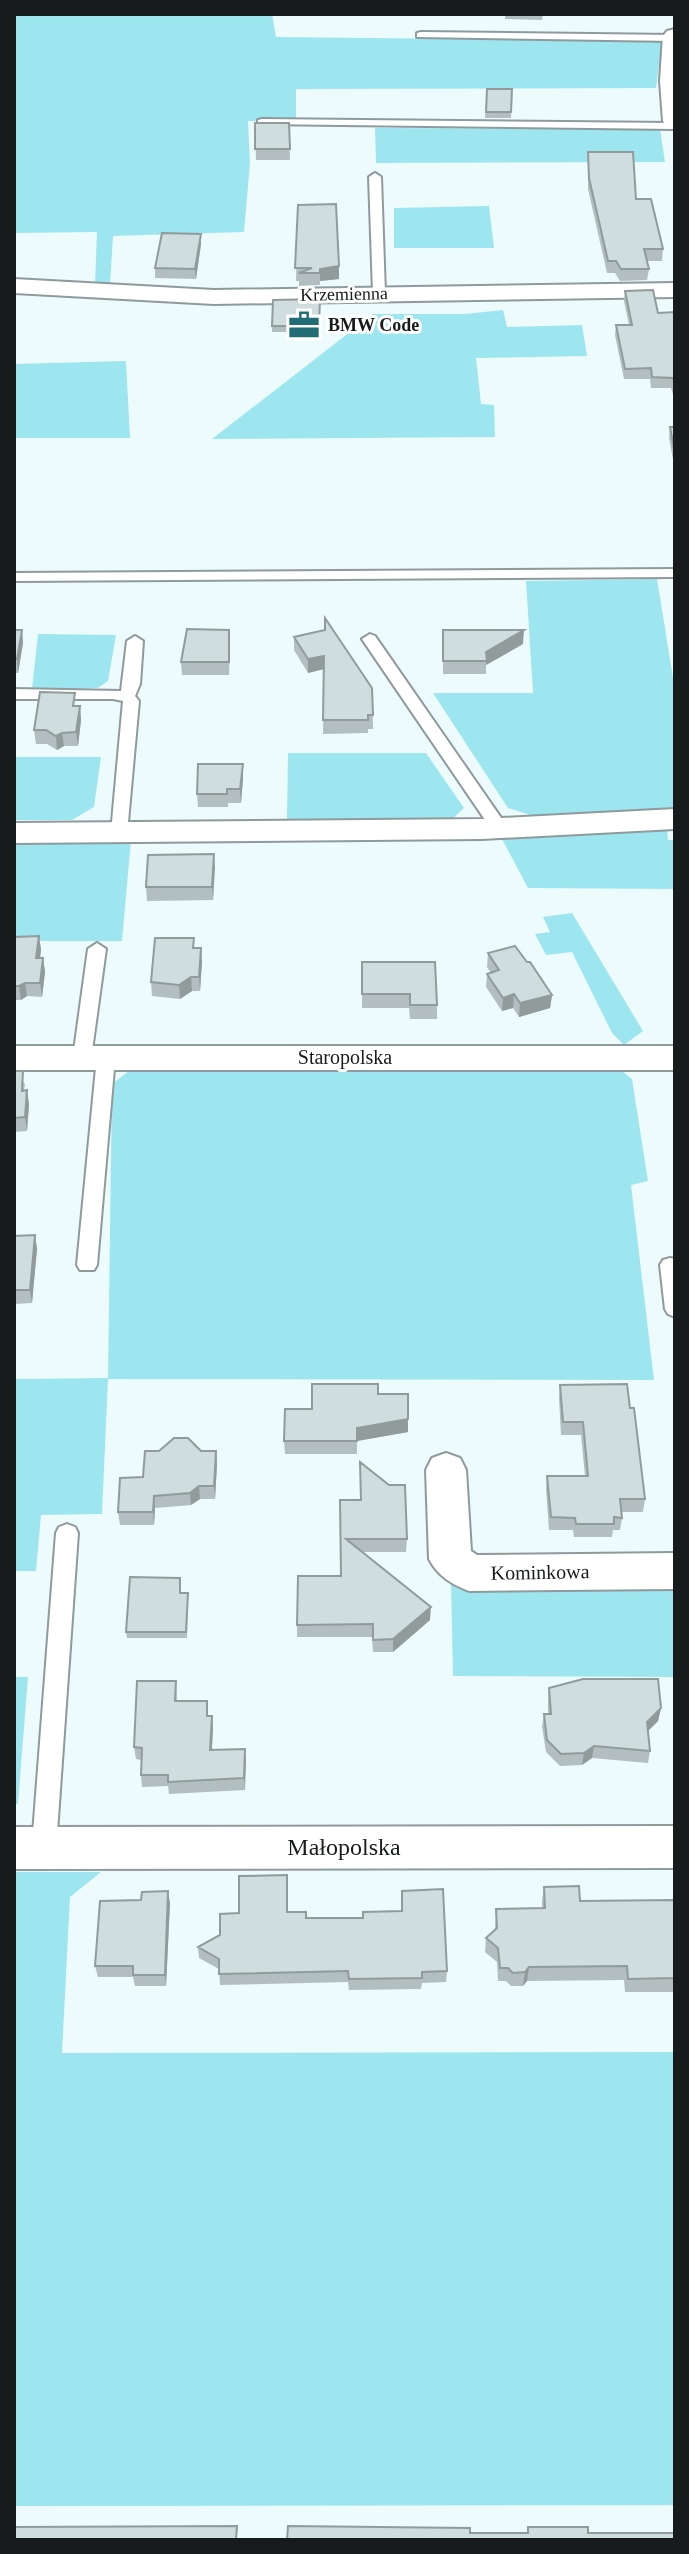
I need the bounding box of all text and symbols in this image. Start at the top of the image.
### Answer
street label: Krzemienna [300,283,388,305]
office icon: BMW Code [287,308,321,342]
place label: BMW Code [328,315,419,335]
street label: Staropolska [298,1046,392,1069]
street label: Kominkowa [490,1560,590,1584]
street label: Małopolska [287,1834,401,1860]

